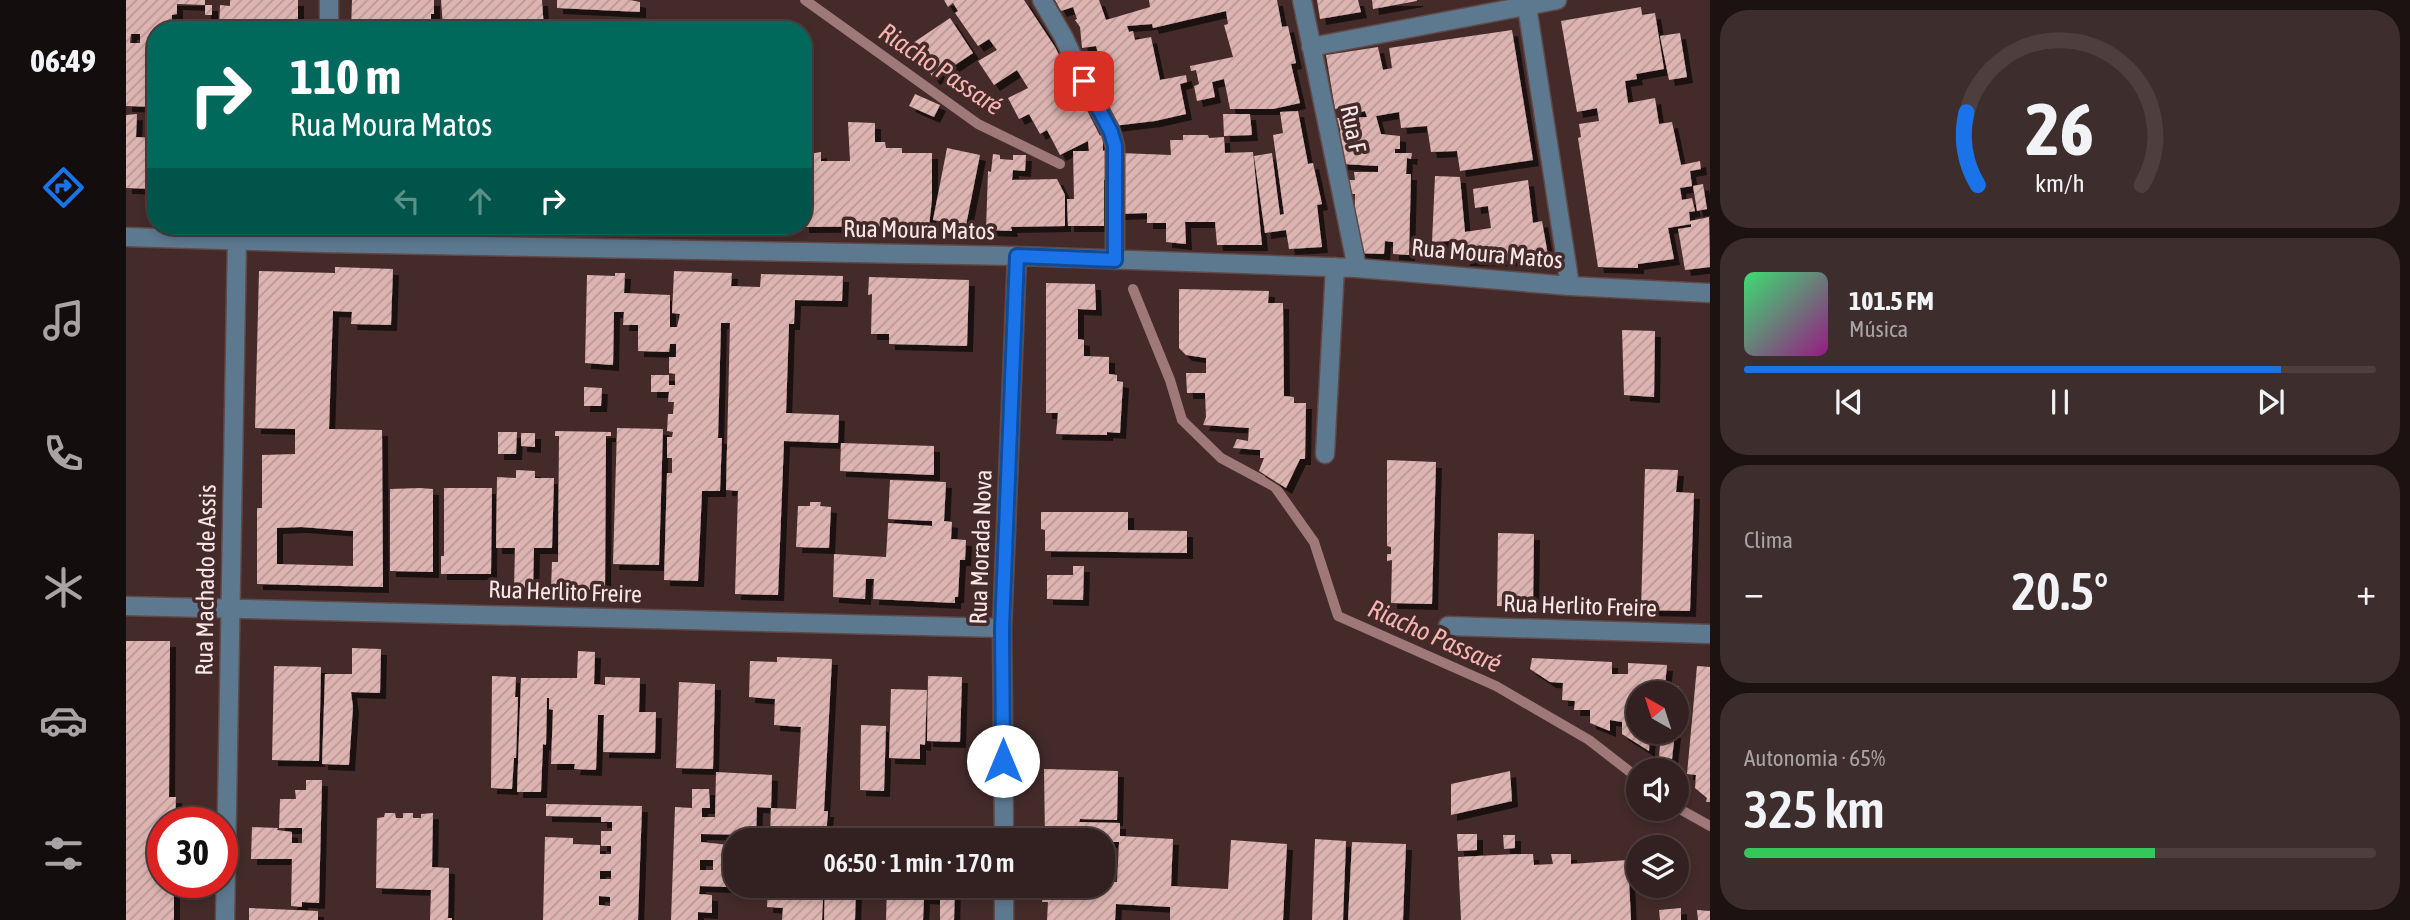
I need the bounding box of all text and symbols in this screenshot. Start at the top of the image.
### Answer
water label: Riacho Passaré [873,17,1009,121]
text: 06:49 [30,42,96,79]
text: 110 m [290,48,401,104]
icon: right [175,49,266,140]
pin [1054,51,1114,111]
icon: arrive [1065,62,1103,100]
text: 26 [2026,87,2094,170]
street label: Rua F [1335,103,1372,155]
text: Rua Moura Matos [290,106,492,143]
icon: directions [39,163,88,212]
text: km/h [2035,169,2085,197]
icon: left [388,182,426,220]
icon: ahead [461,182,499,220]
icon: right [534,182,572,220]
street label: Rua Moura Matos [843,215,995,244]
street label: Rua Moura Matos [1410,233,1564,274]
text: 101.5 FM [1849,286,1934,316]
icon: music [39,296,88,345]
text: Música [1849,316,1908,342]
icon: previous [1830,383,1868,421]
icon: pause [2041,383,2079,421]
icon: next [2252,383,2290,421]
icon: phone [39,429,88,478]
street label: Rua Morada Nova [964,469,997,625]
street label: Rua Machado de Assis [190,484,221,676]
text: Clima [1744,527,1793,553]
text: 20.5° [2012,561,2108,621]
icon: climate [39,563,88,612]
text: − [1744,570,1764,613]
text: + [2356,570,2376,613]
street label: Rua Herlito Freire [488,575,642,608]
street label: Rua Herlito Freire [1503,589,1657,622]
water label: Riacho Passaré [1364,593,1506,679]
north arrow [1626,681,1689,744]
map controls [1626,681,1689,898]
icon: car [39,696,88,745]
position arrow [966,724,1040,798]
text: Autonomia · 65% [1744,745,1885,771]
button: sound [1626,758,1689,821]
text: 325 km [1744,779,1885,839]
speed limit sign: 30 [147,807,238,898]
icon: filters [39,829,88,878]
button: layers [1626,835,1689,898]
text: 06:50 · 1 min · 170 m [824,848,1014,878]

